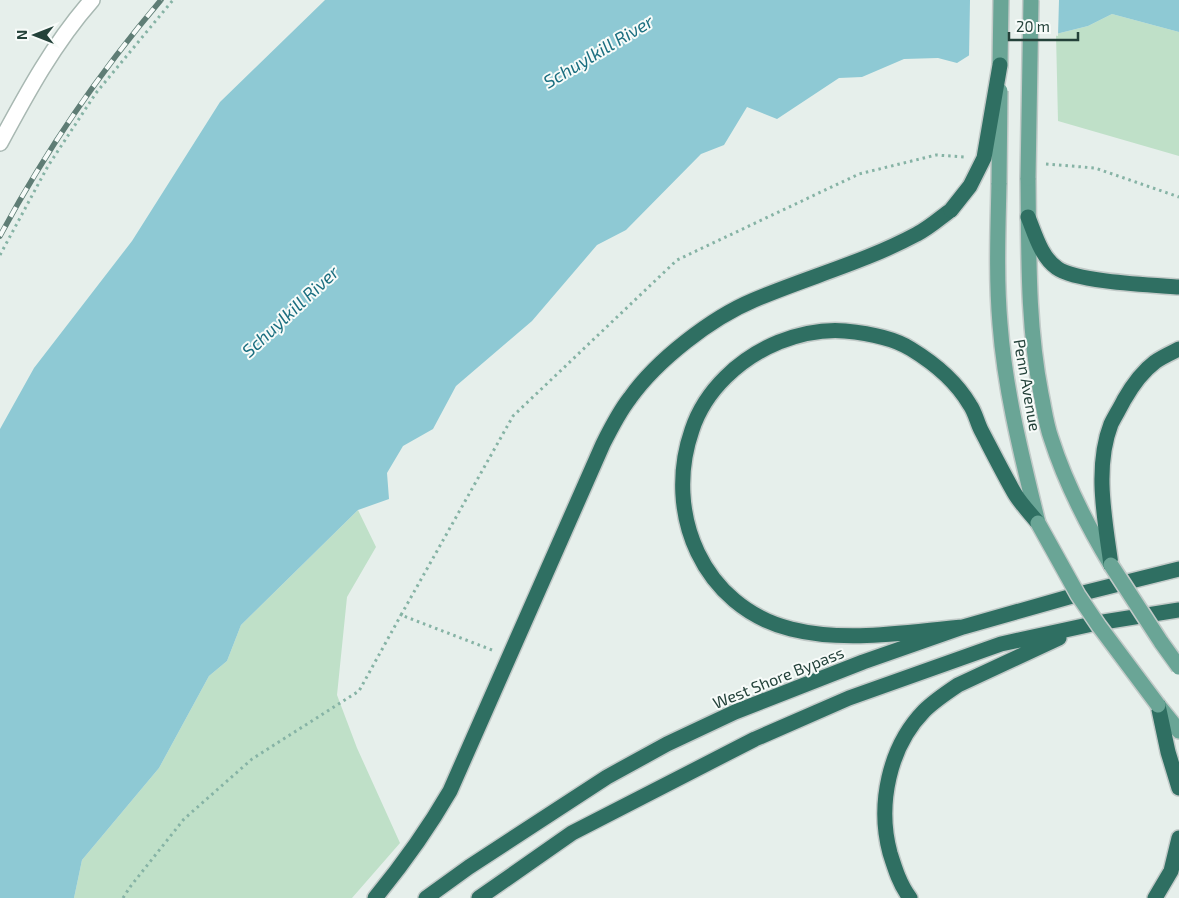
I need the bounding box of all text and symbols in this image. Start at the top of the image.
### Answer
water label: Schuylkill River [539,9,658,92]
north arrow [10,10,60,60]
scale bar [1009,10,1078,42]
text: 20 m [1016,17,1050,35]
text: N [13,30,30,40]
water label: Schuylkill River [237,260,344,361]
street label: Penn Avenue [1011,337,1045,433]
street label: West Shore Bypass [710,642,846,712]

